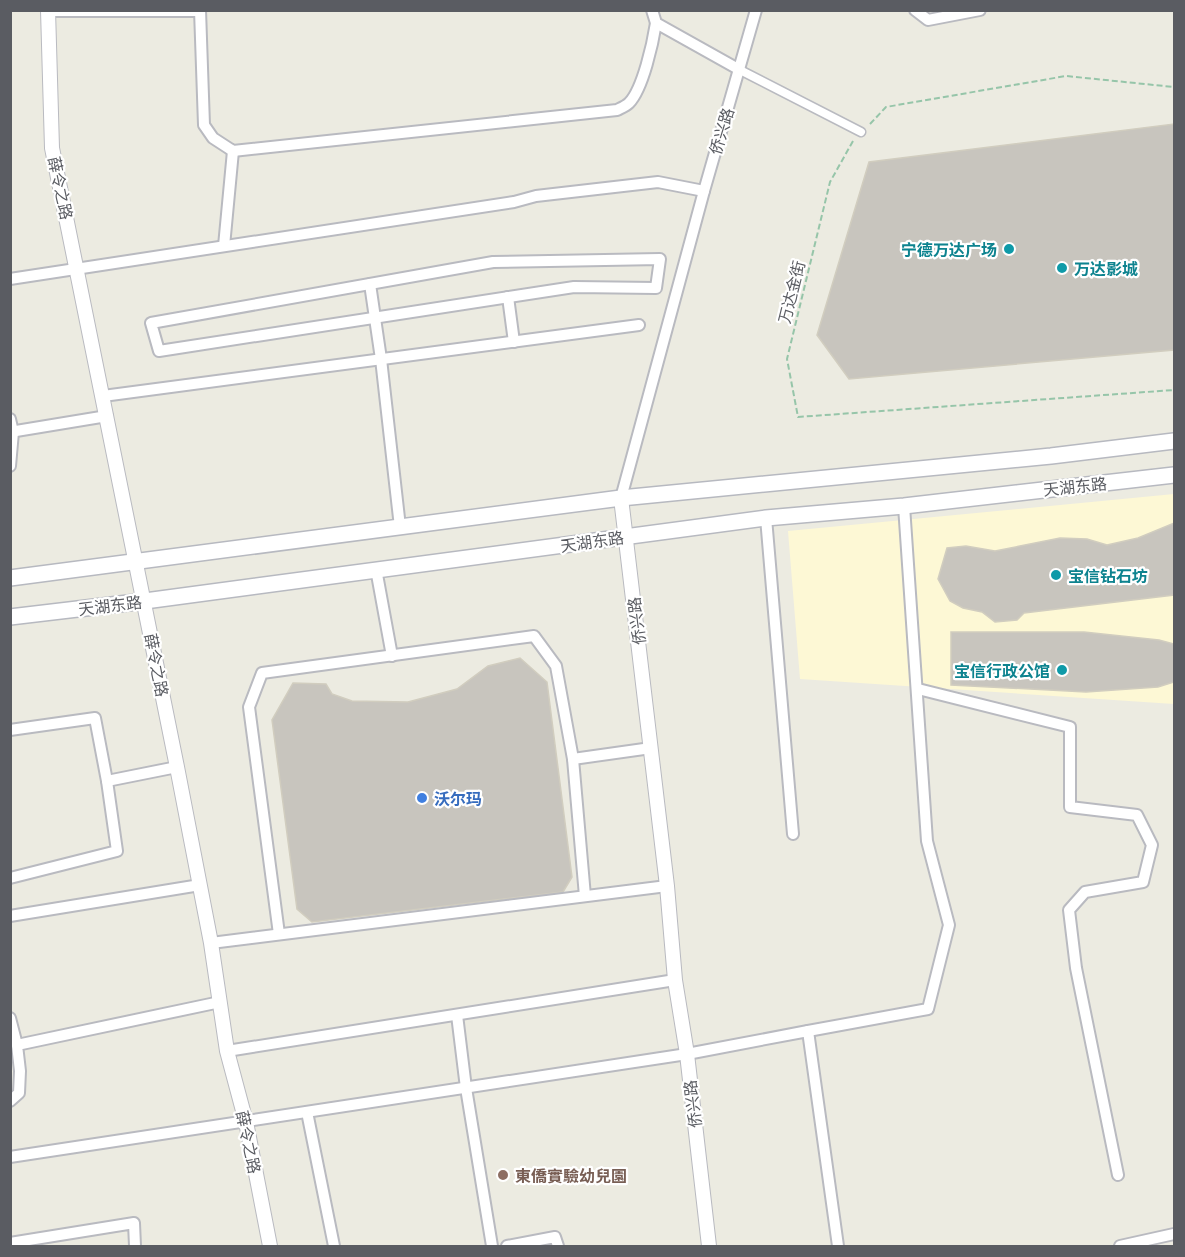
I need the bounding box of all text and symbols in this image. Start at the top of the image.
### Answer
street label: 侨兴路 [705,105,737,157]
street label: 薛令之路 [45,155,77,221]
place label: 宁德万达广场 [901,240,997,259]
marker: 宁德万达广场 [1002,242,1016,256]
street label: 万达金街 [774,259,808,325]
place label: 万达影城 [1074,259,1138,278]
marker: 万达影城 [1055,261,1069,275]
street label: 天湖东路 [1042,473,1108,499]
street label: 天湖东路 [559,527,625,555]
place label: 宝信钻石坊 [1068,566,1148,585]
marker: 宝信钻石坊 [1049,568,1063,582]
street label: 天湖东路 [77,592,143,618]
street label: 侨兴路 [624,596,648,646]
street label: 薛令之路 [142,632,172,698]
place label: 宝信行政公馆 [954,661,1050,680]
marker: 宝信行政公馆 [1055,663,1069,677]
place label: 沃尔玛 [434,789,482,808]
marker: 沃尔玛 [415,791,429,805]
street label: 侨兴路 [680,1079,704,1129]
street label: 薛令之路 [233,1109,265,1175]
place label: 東僑實驗幼兒園 [515,1166,627,1185]
marker: 東僑實驗幼兒園 [496,1168,510,1182]

